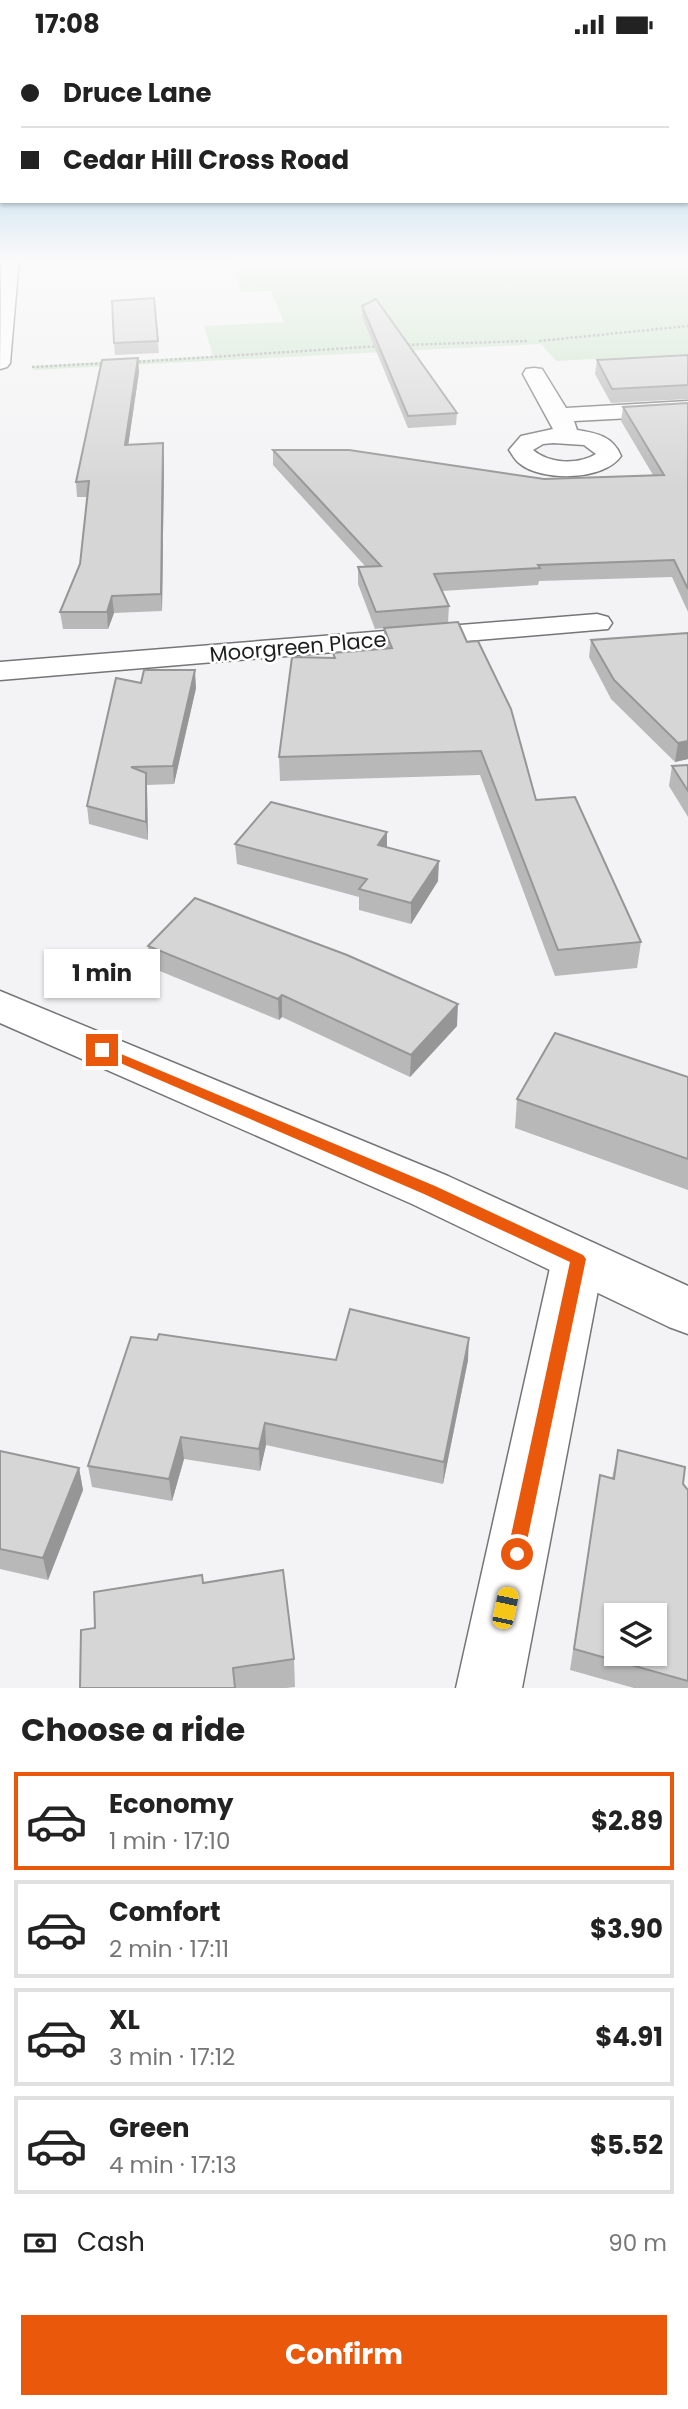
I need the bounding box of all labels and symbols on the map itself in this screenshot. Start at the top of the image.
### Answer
street label: Moorgreen Place [208,624,387,669]
callout: 1 min [44,949,160,997]
route end [86,1034,118,1066]
route start [501,1538,533,1570]
car [491,1585,520,1631]

